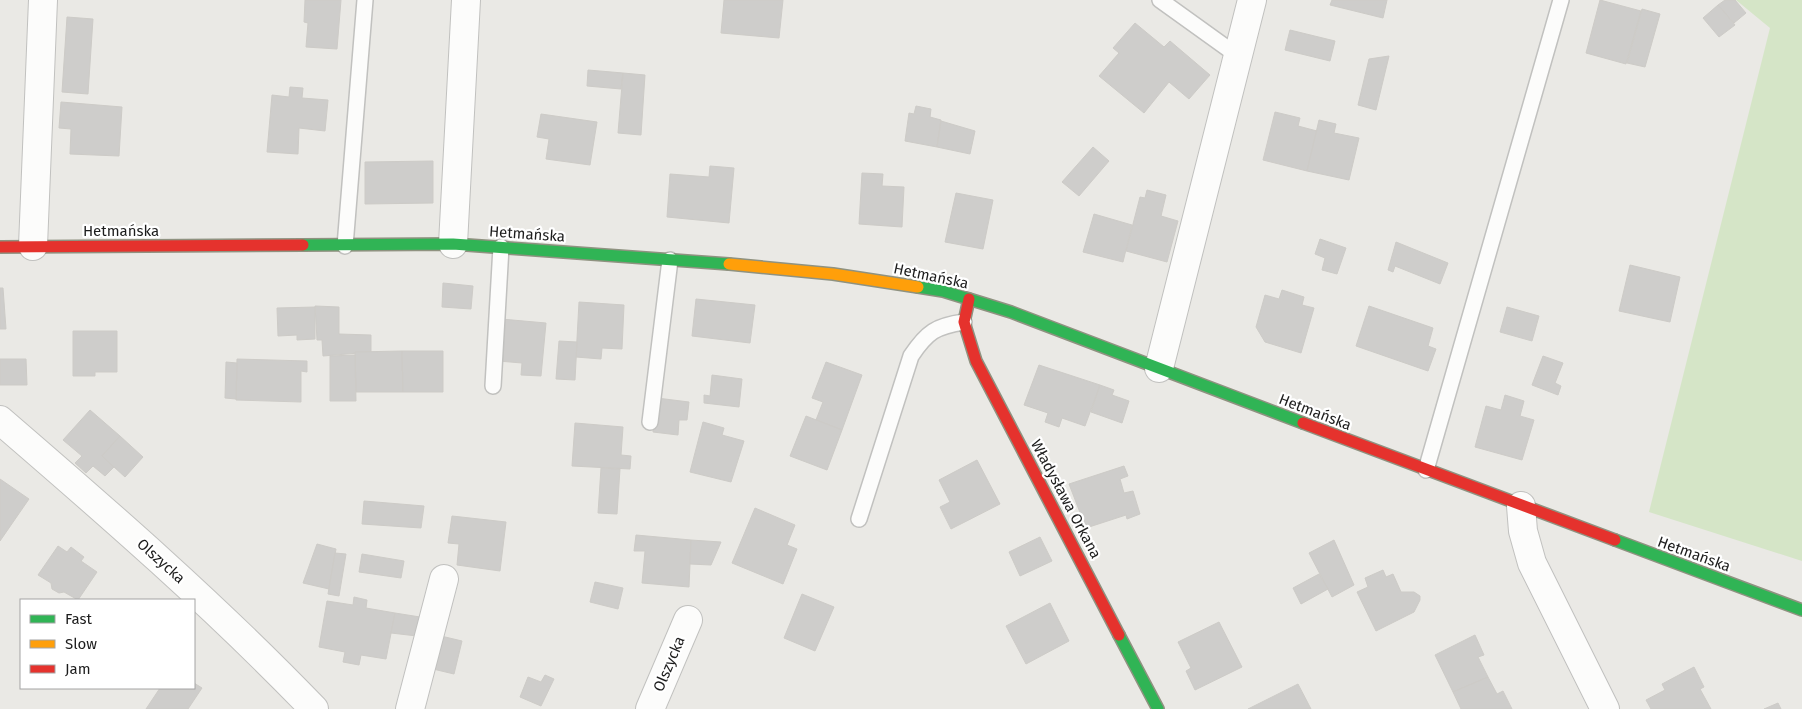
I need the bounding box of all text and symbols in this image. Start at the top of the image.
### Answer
street label: Hetmańska [83,222,159,240]
street label: Hetmańska [488,222,566,246]
street label: Hetmańska [892,259,970,293]
street label: Hetmańska [1276,390,1354,434]
street label: Władysława Orkana [1027,436,1105,562]
street label: Hetmańska [1655,533,1733,575]
street label: Olszycka [133,535,189,587]
legend [20,599,195,689]
text: Fast [65,610,92,628]
street label: Olszycka [649,634,689,694]
text: Slow [65,635,97,653]
text: Jam [65,660,91,678]

